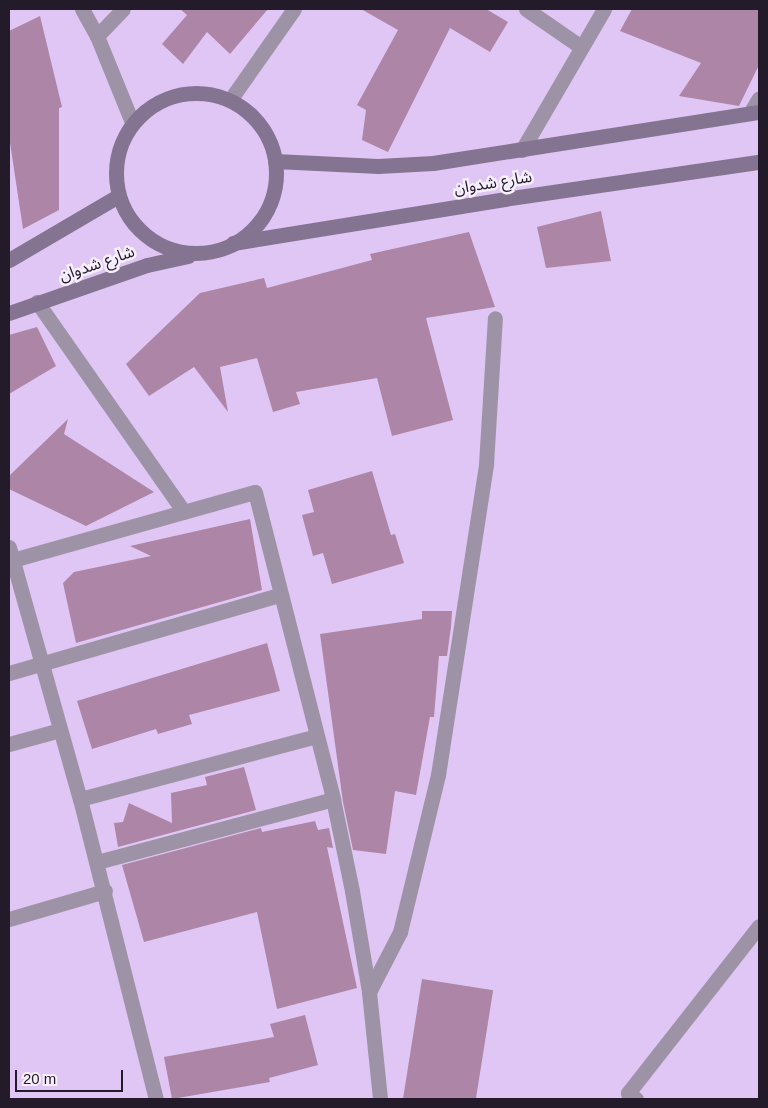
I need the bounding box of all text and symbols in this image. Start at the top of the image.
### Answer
street label: شارع شدوان [453,167,533,199]
street label: شارع شدوان [57,242,137,286]
scale bar [18,1060,125,1092]
text: 20 m [23,1070,56,1087]

